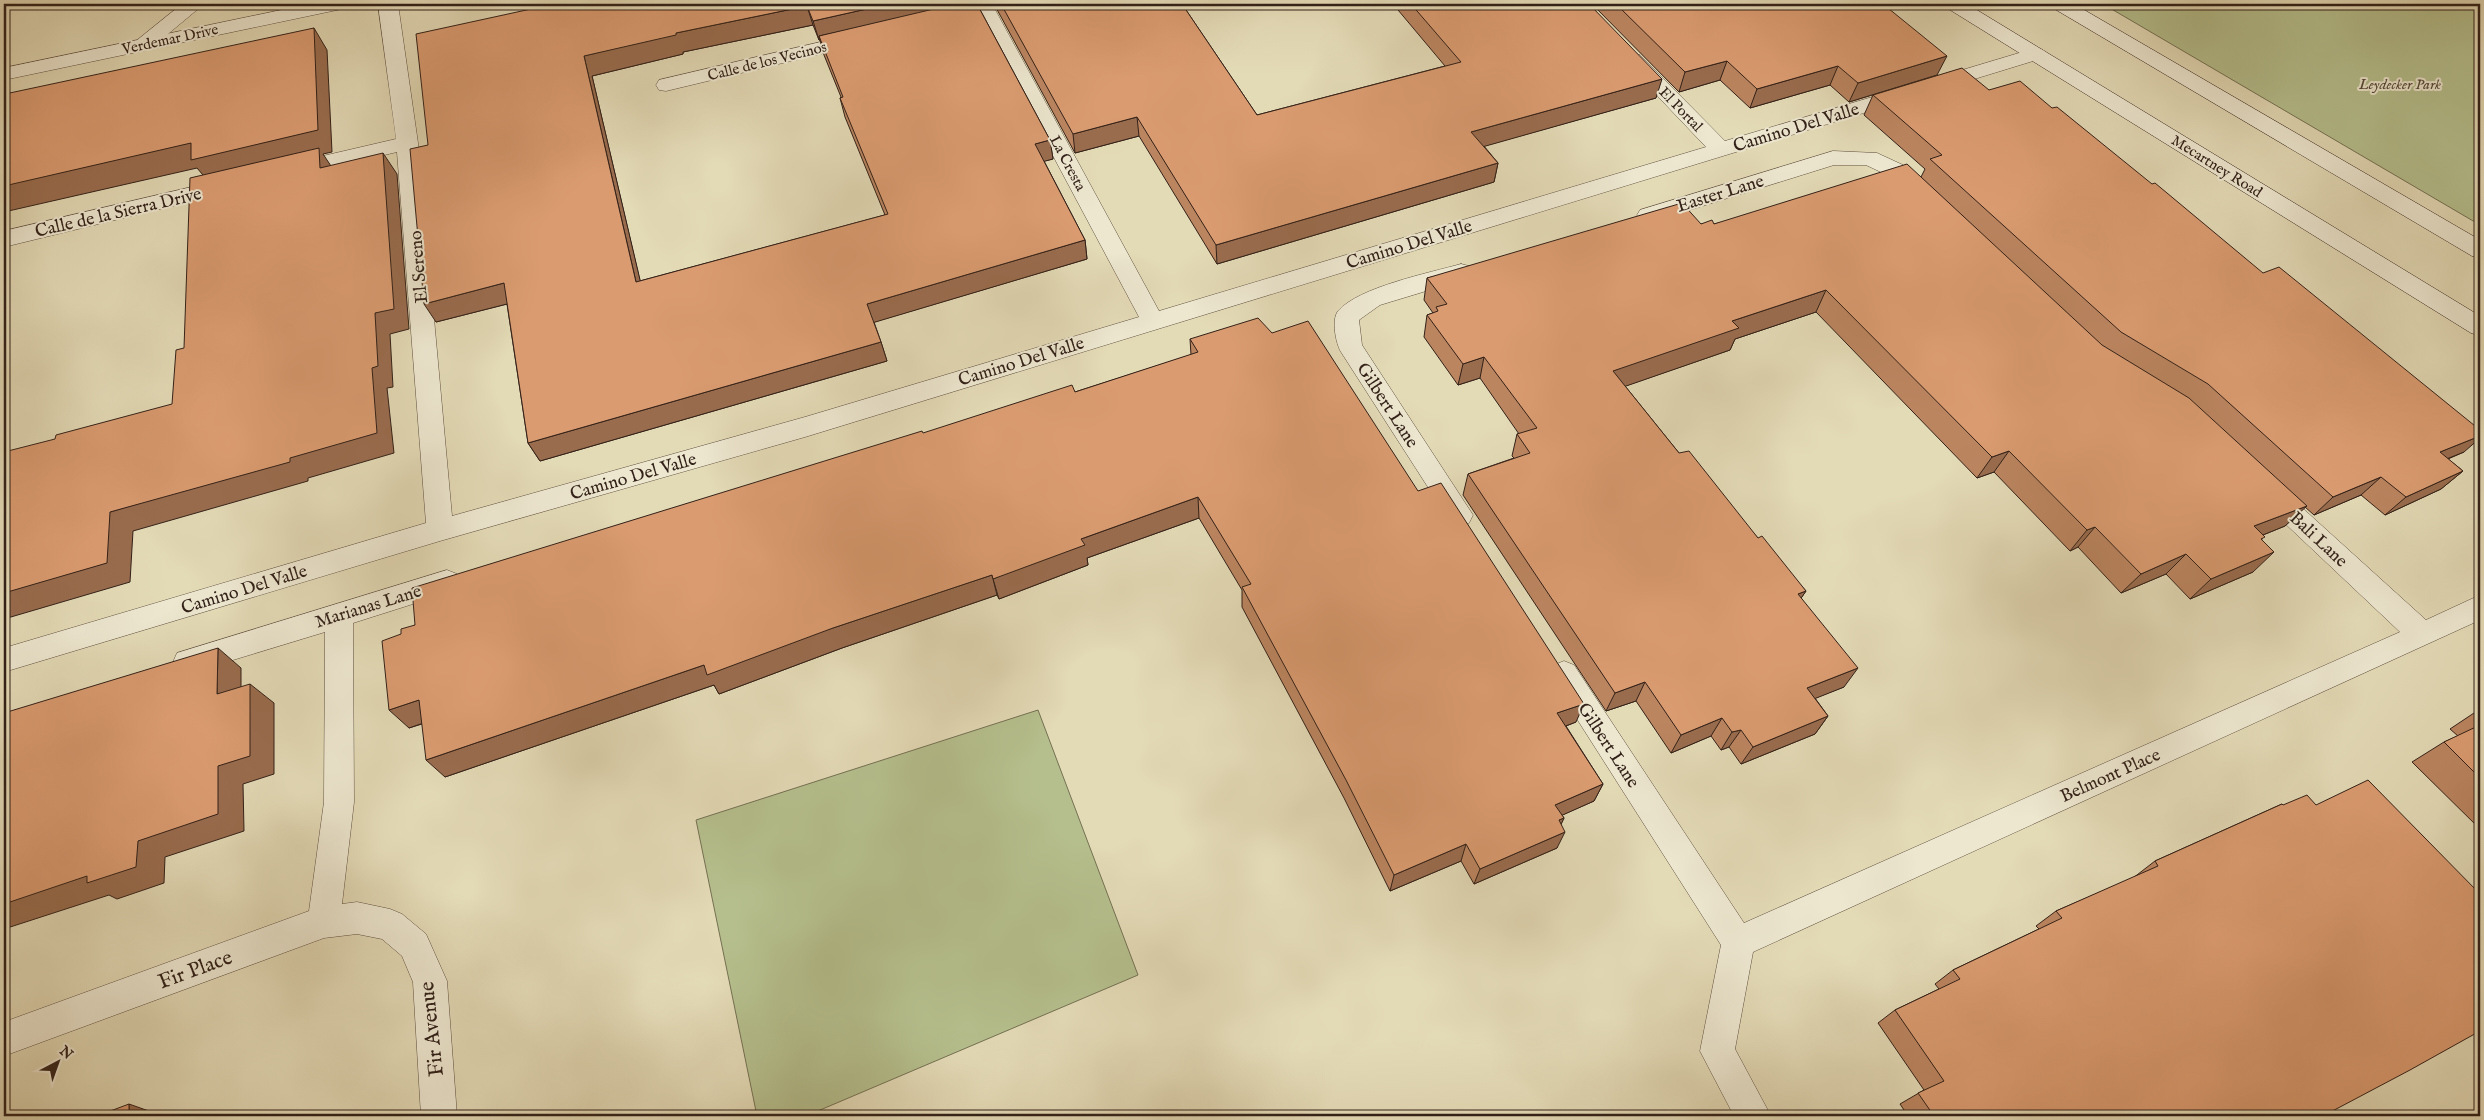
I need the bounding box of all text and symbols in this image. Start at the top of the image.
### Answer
street label: Verdemar Drive [119,20,220,59]
street label: Calle de los Vecinos [706,38,829,85]
park label: Leydecker Park [2358,75,2441,94]
street label: El Portal [1655,83,1707,137]
street label: Camino Del Valle [1731,98,1862,159]
street label: Mecartney Road [2168,131,2267,203]
street label: La Cresta [1045,132,1090,195]
street label: Easter Lane [1674,170,1767,219]
street label: Calle de la Sierra Drive [33,183,204,244]
street label: Camino Del Valle [1344,215,1475,276]
street label: El Sereno [405,229,434,304]
street label: Camino Del Valle [956,332,1087,393]
street label: Gilbert Lane [1351,359,1423,453]
street label: Camino Del Valle [567,448,699,506]
street label: Bali Lane [2284,507,2352,573]
street label: Camino Del Valle [179,560,310,621]
street label: Marianas Lane [312,580,424,635]
street label: Gilbert Lane [1572,699,1644,793]
street label: Belmont Place [2057,744,2164,809]
street label: Fir Place [155,944,237,996]
street label: Fir Avenue [414,980,451,1078]
north arrow [32,1038,82,1088]
text: N [55,1042,76,1064]

